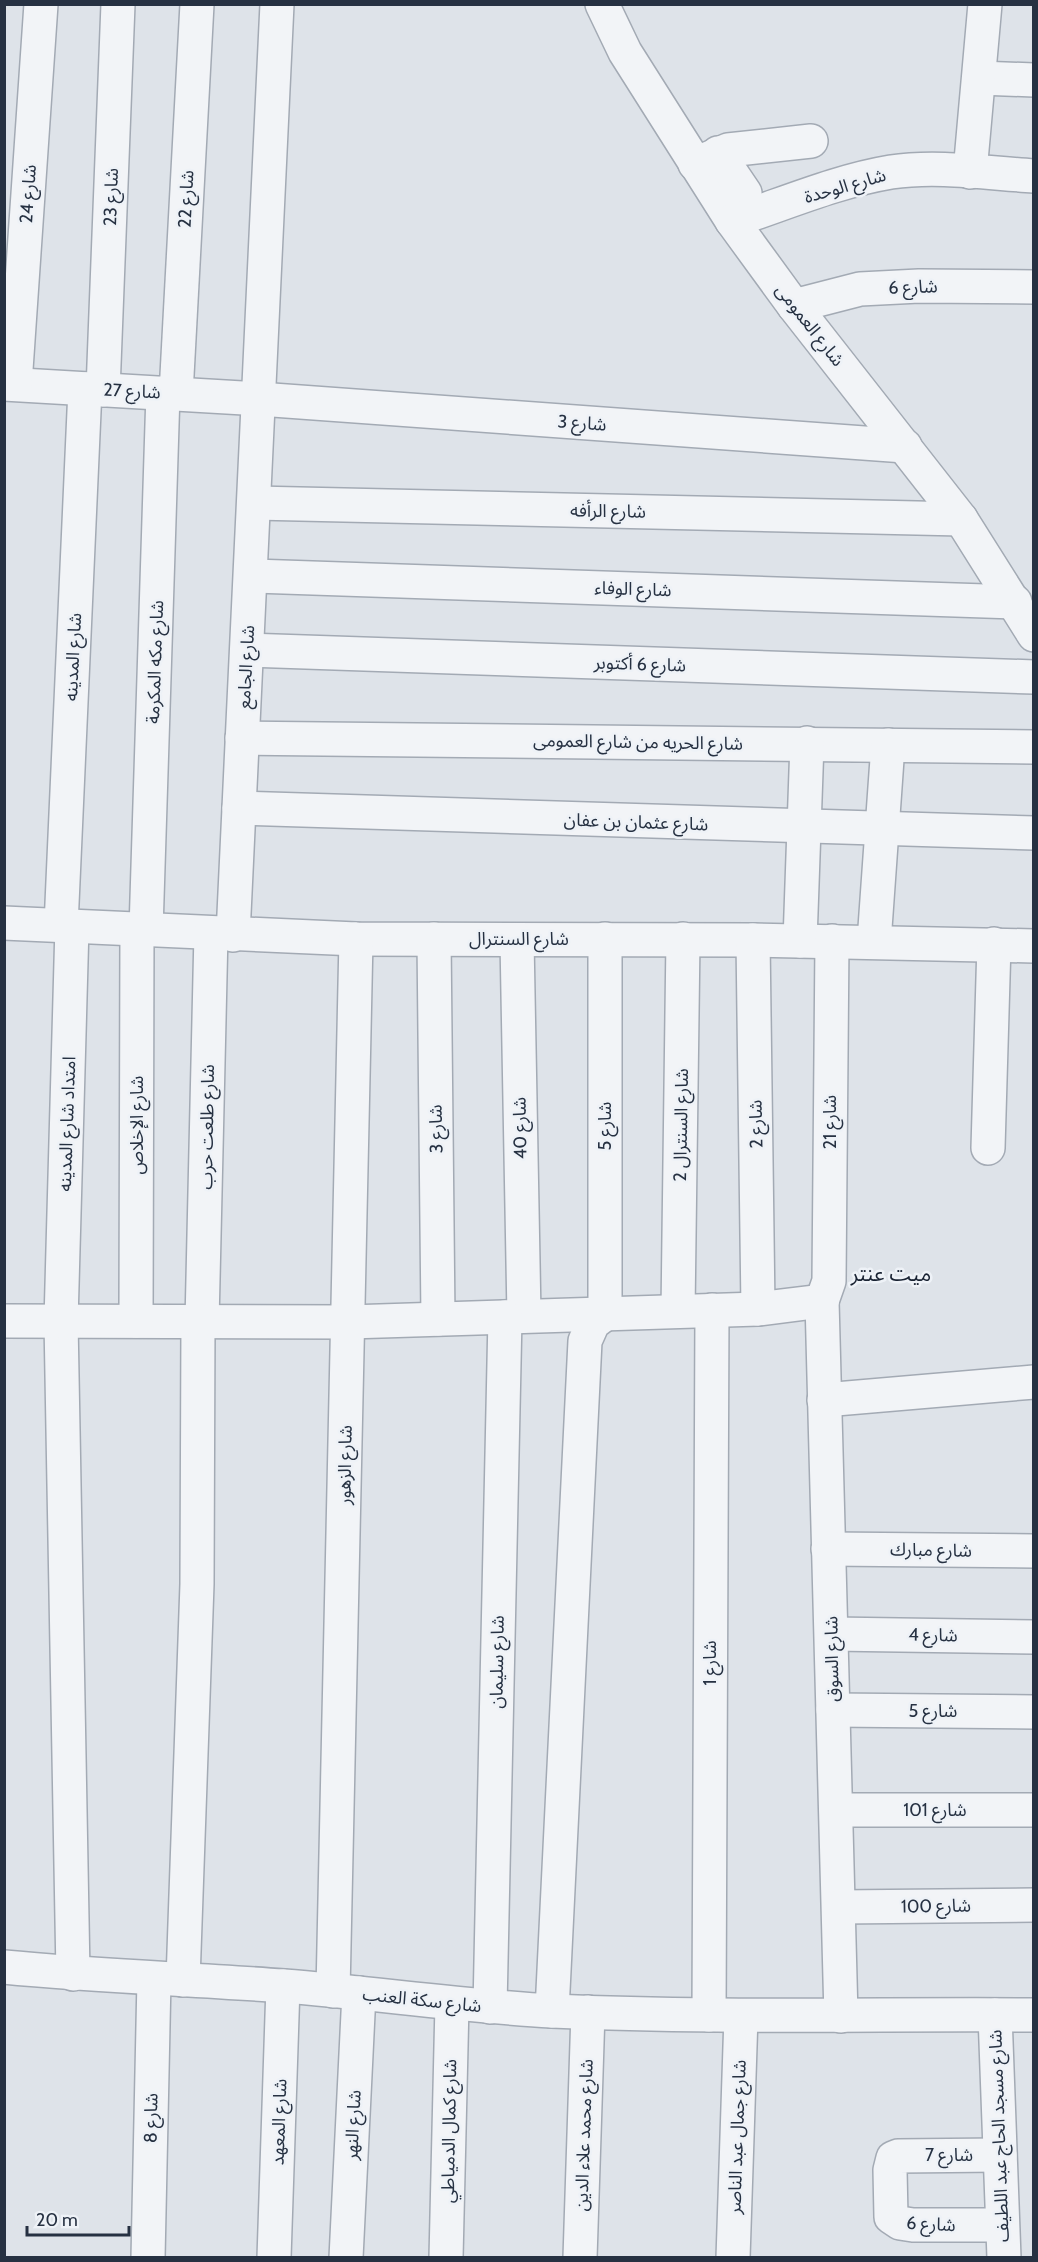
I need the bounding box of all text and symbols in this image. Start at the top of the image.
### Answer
street label: شارع 24 [15,164,44,224]
street label: شارع الوحدة [802,164,889,211]
street label: شارع 23 [99,167,126,227]
street label: شارع 22 [173,169,201,229]
street label: شارع 6 [888,275,938,302]
street label: شارع العمومى [768,279,849,373]
street label: شارع 27 [102,379,161,406]
street label: شارع 3 [557,410,607,439]
street label: شارع الرأفه [570,499,646,526]
street label: شارع الوفاء [594,577,672,604]
street label: شارع مكه المكرمة [142,600,171,724]
street label: شارع المدينه [60,612,89,702]
street label: شارع الجامع [233,625,262,710]
street label: شارع 6 أكتوبر [592,651,686,680]
street label: شارع الحريه من شارع العمومى [533,729,743,758]
street label: شارع عثمان بن عفان [563,808,709,839]
street label: شارع السنترال [469,928,569,953]
street label: امتداد شارع المدينه [54,1056,83,1192]
street label: شارع طلعت حرب [195,1064,222,1190]
street label: شارع السنترال 2 [669,1068,696,1182]
street label: شارع الإخلاص [126,1076,151,1174]
street label: شارع 21 [819,1095,844,1149]
street label: شارع 40 [508,1097,535,1159]
street label: شارع 2 [745,1099,770,1148]
street label: شارع 5 [594,1102,619,1150]
street label: شارع 3 [425,1104,450,1154]
district label: ميت عنتر [850,1261,931,1286]
street label: شارع الزهور [333,1425,360,1506]
street label: شارع مبارك [890,1538,972,1565]
street label: شارع سليمان [485,1615,512,1709]
street label: شارع السوق [820,1616,847,1702]
street label: شارع 4 [908,1624,958,1649]
street label: شارع 1 [699,1640,724,1686]
street label: شارع 5 [909,1700,957,1725]
street label: شارع 101 [903,1799,967,1824]
street label: شارع 100 [901,1894,971,1921]
street label: شارع سكة العنب [361,1983,483,2020]
street label: شارع مسجد الحاج عبد اللطيف [984,2029,1017,2243]
street label: شارع محمد علاء الدين [570,2058,601,2212]
street label: شارع كمال الدمياطي [437,2059,464,2203]
street label: شارع جمال عبد الناصر [723,2059,754,2216]
street label: شارع المعهد [266,2078,295,2166]
street label: شارع النهر [340,2089,369,2162]
street label: شارع 8 [140,2093,165,2143]
street label: شارع 7 [925,2144,973,2169]
scale bar [27,2199,129,2237]
text: 20 m [36,2209,78,2231]
street label: شارع 6 [906,2212,956,2239]

